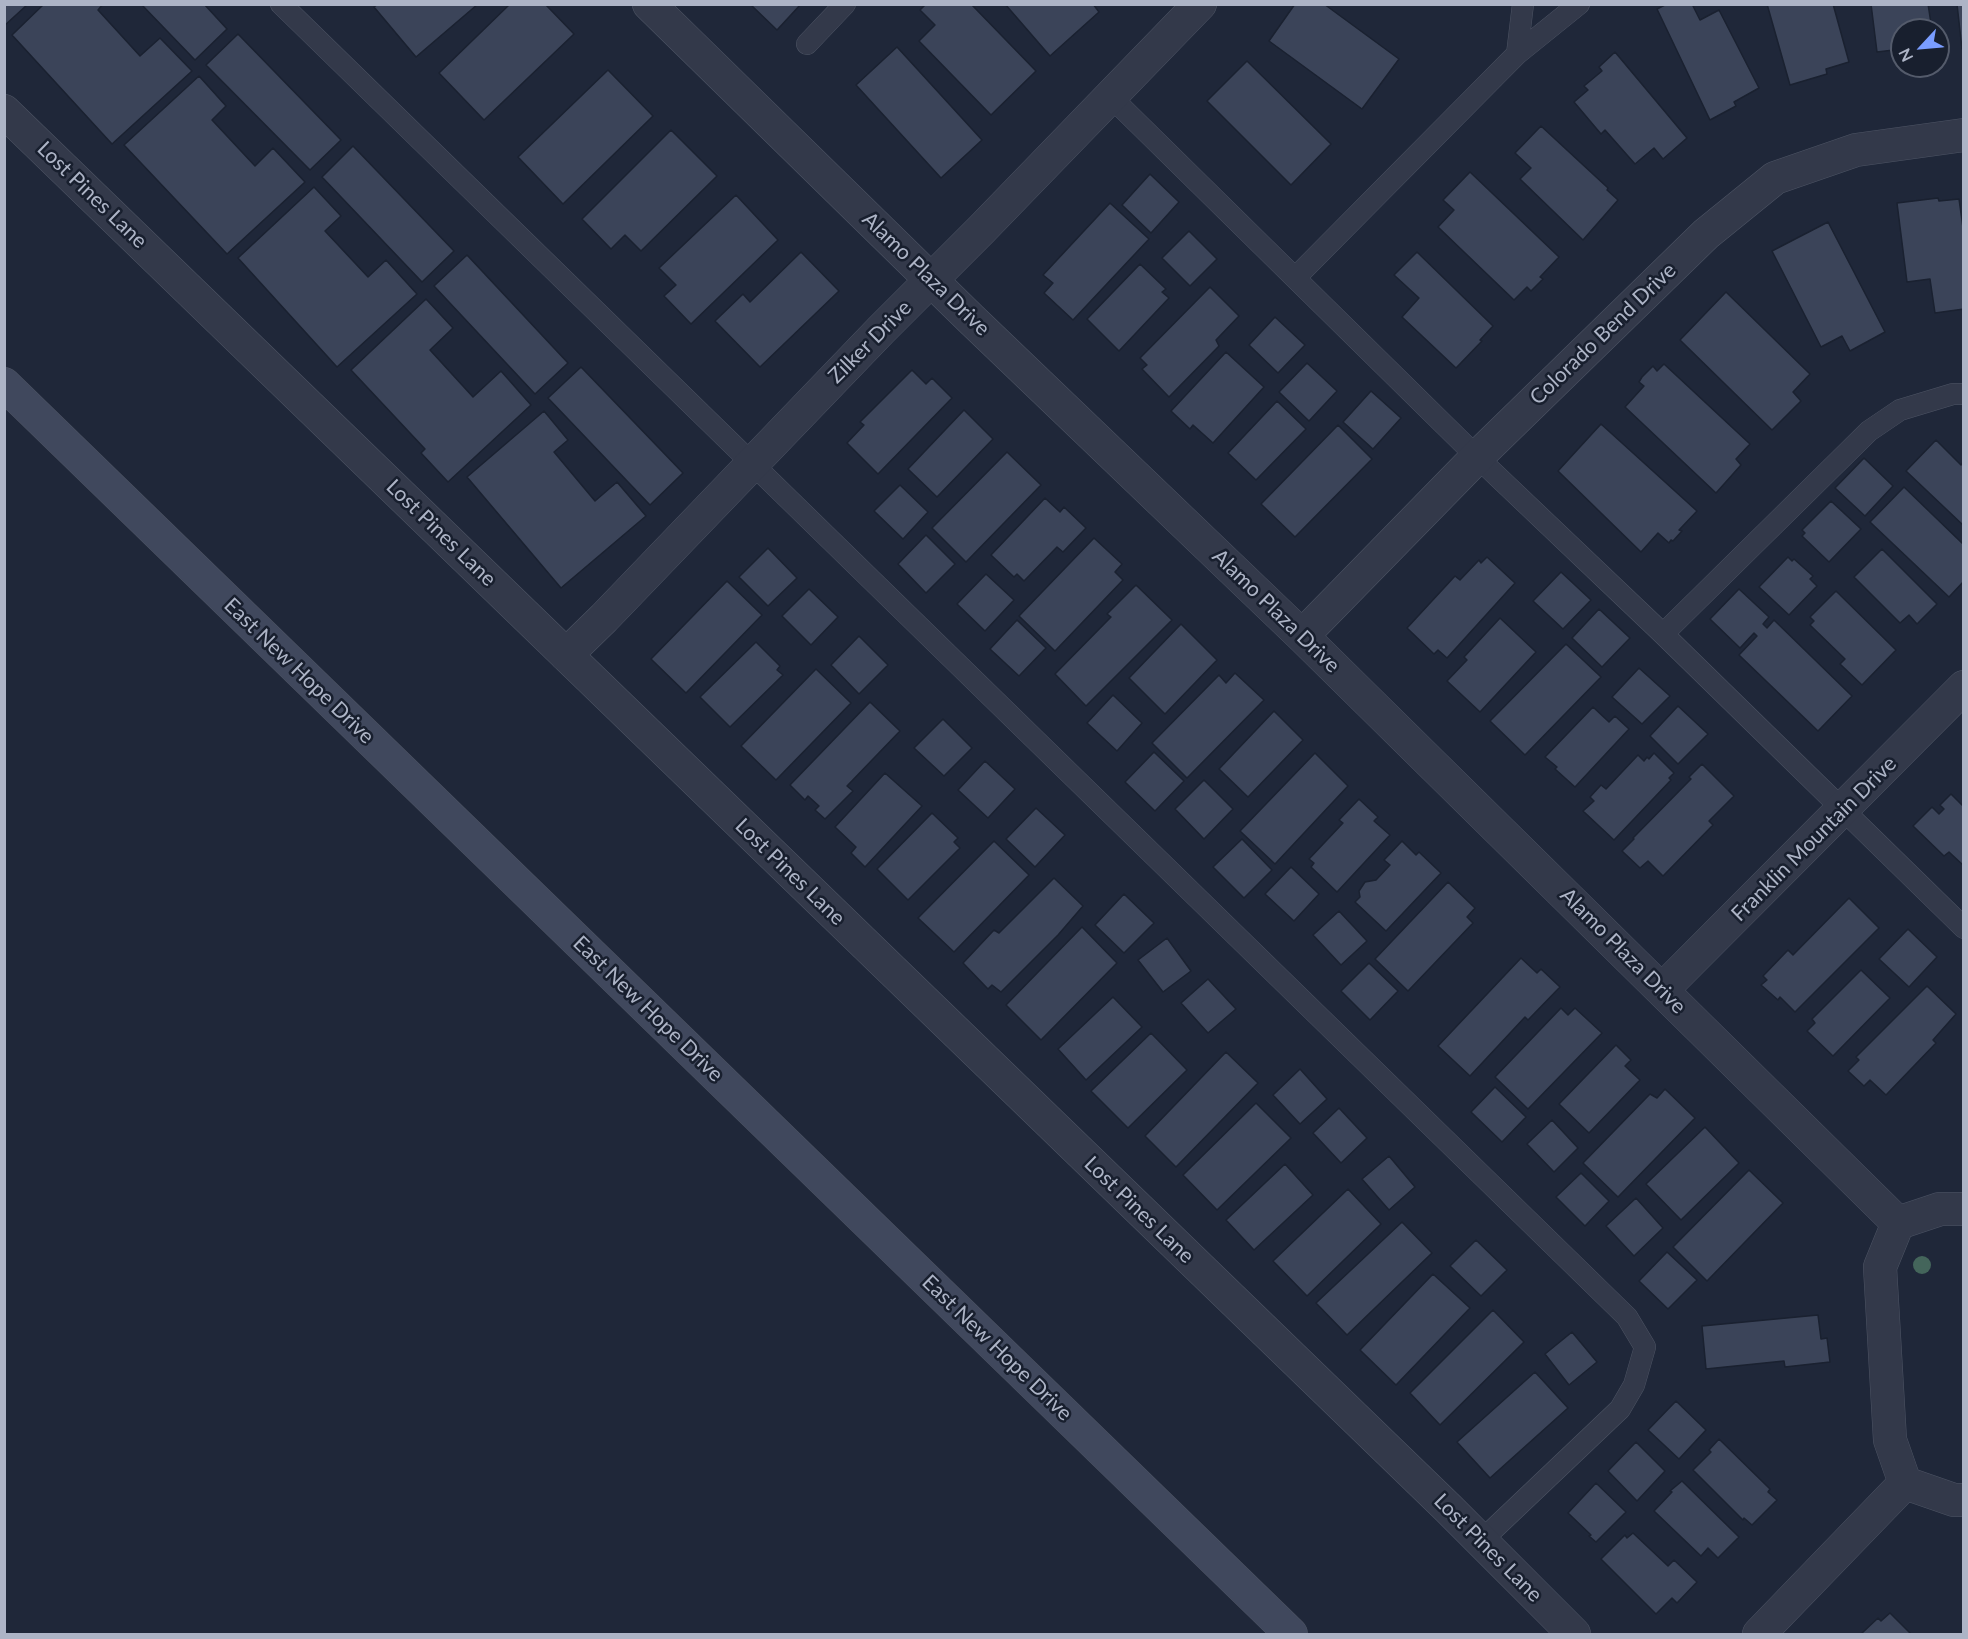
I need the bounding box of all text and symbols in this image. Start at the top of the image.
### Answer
north arrow [1890,18,1950,78]
text: N [1894,46,1916,65]
street label: Lost Pines Lane [32,136,152,254]
street label: Alamo Plaza Drive [857,207,995,341]
street label: Colorado Bend Drive [1525,258,1681,410]
street label: Zilker Drive [823,295,917,389]
street label: Lost Pines Lane [381,474,501,592]
street label: Alamo Plaza Drive [1207,544,1345,678]
street label: East New Hope Drive [219,593,379,749]
street label: Franklin Mountain Drive [1726,751,1902,927]
street label: Lost Pines Lane [730,813,850,931]
street label: Alamo Plaza Drive [1555,883,1691,1019]
street label: East New Hope Drive [568,931,728,1087]
street label: Lost Pines Lane [1079,1151,1199,1269]
street label: East New Hope Drive [917,1270,1077,1426]
street label: Lost Pines Lane [1429,1489,1547,1607]

